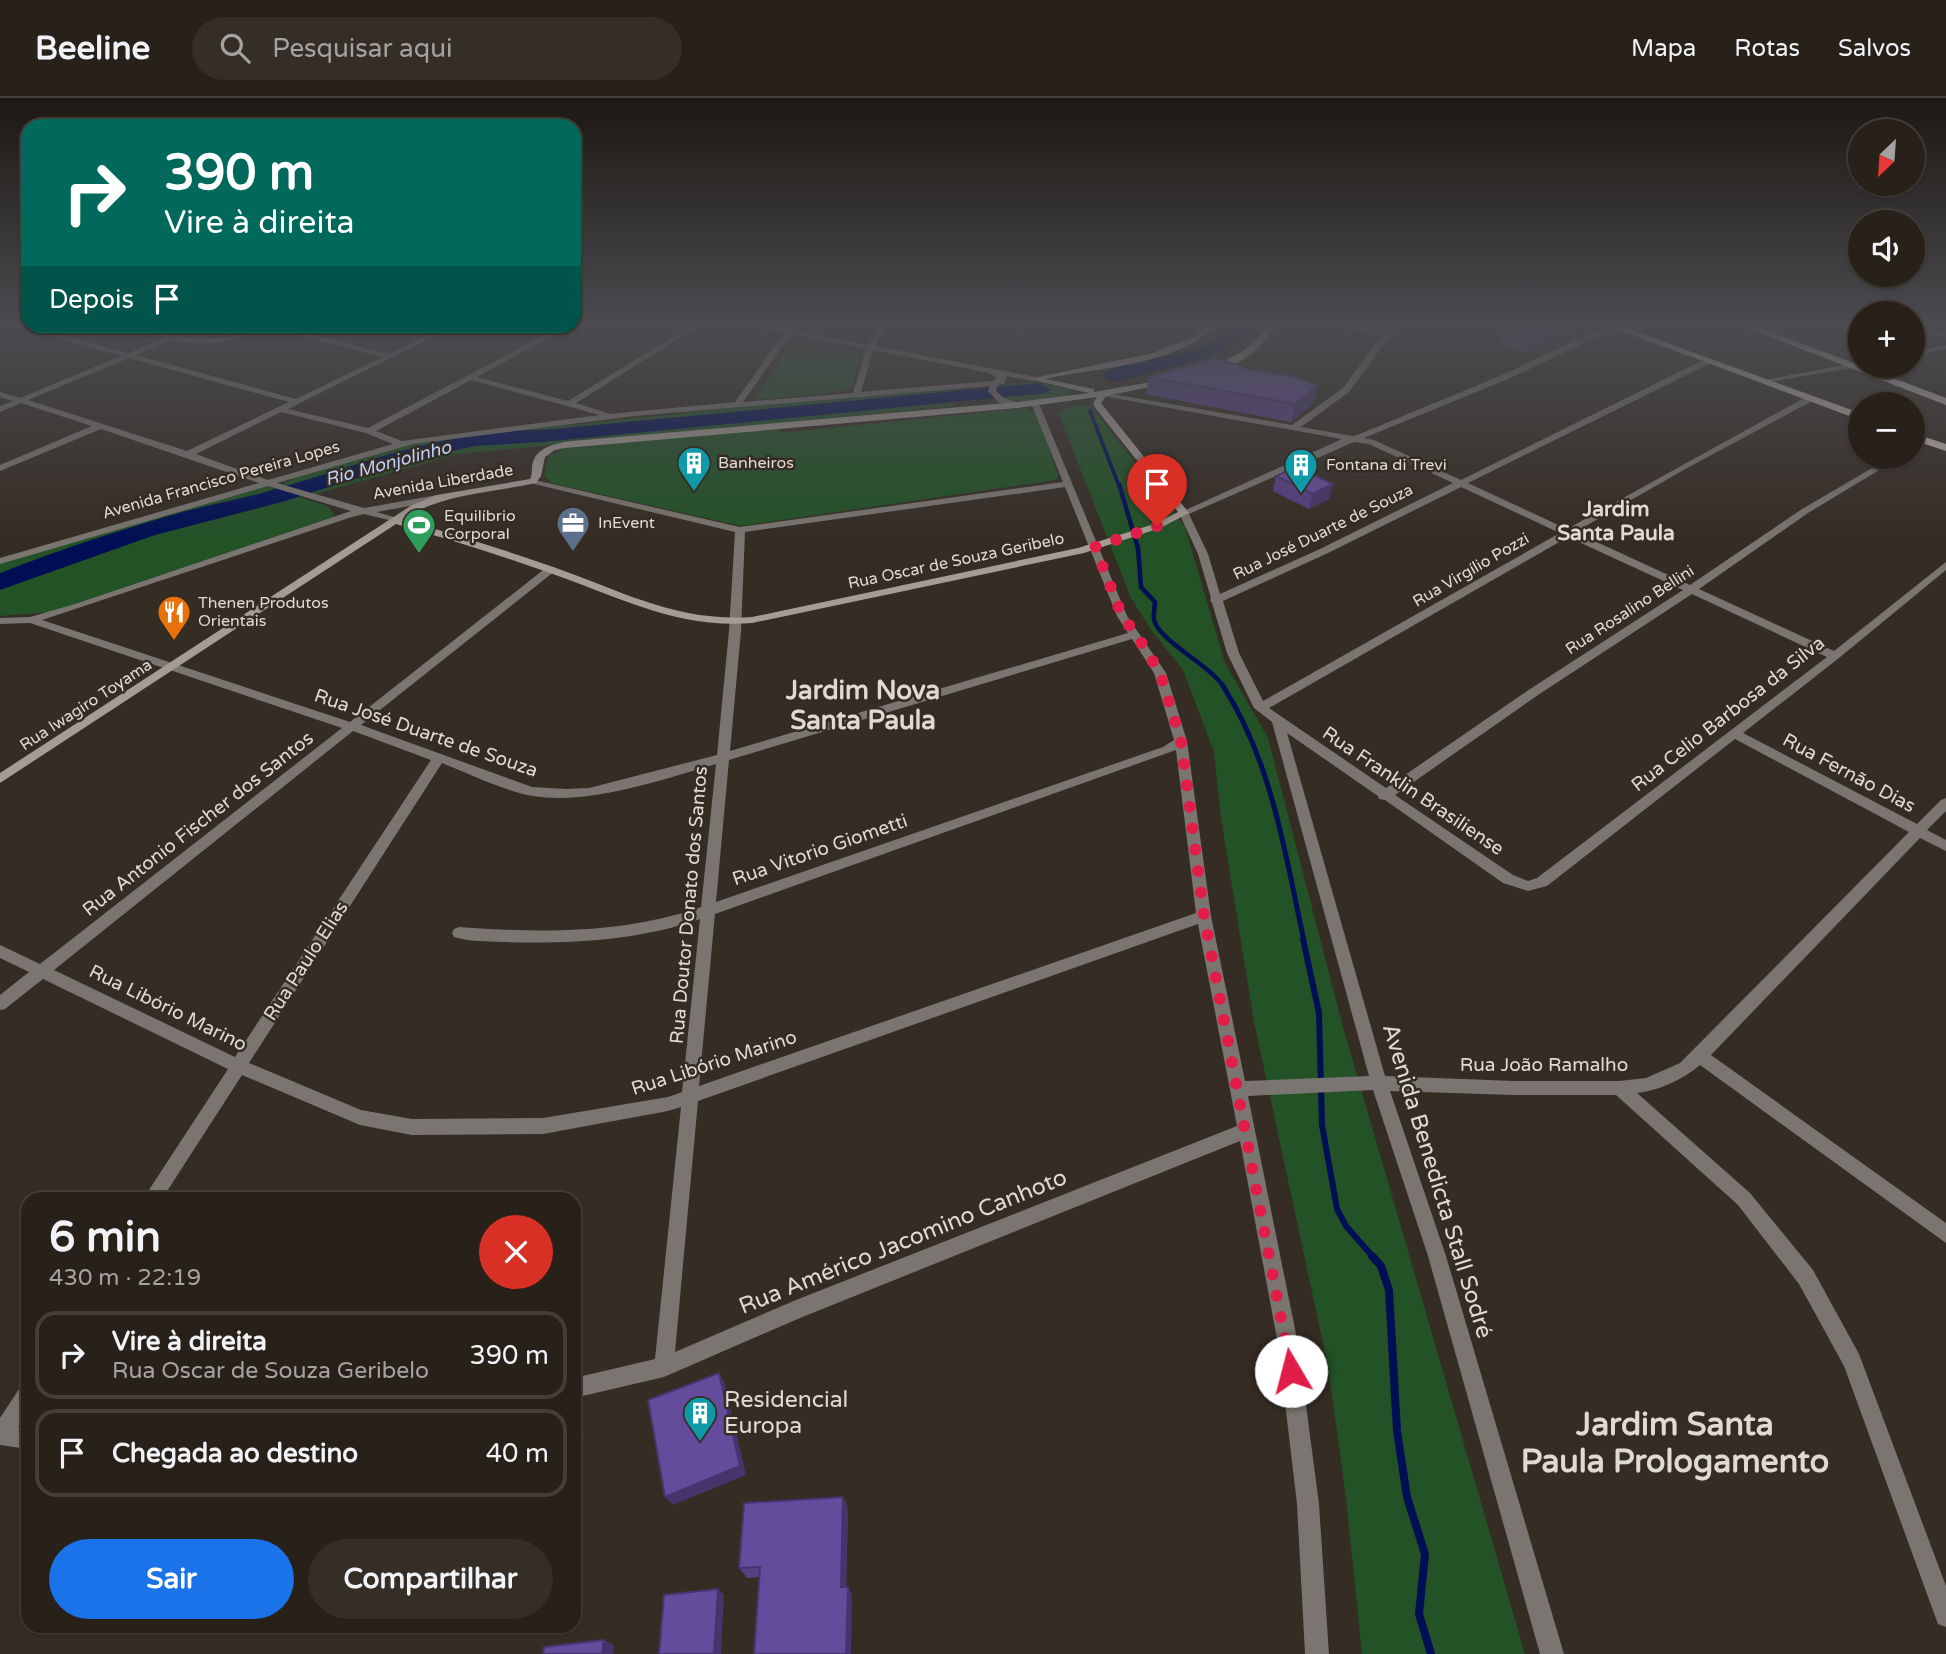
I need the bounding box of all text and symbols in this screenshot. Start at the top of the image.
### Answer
search box [192,17,682,80]
text: Beeline [35,29,150,68]
icon: search [216,29,254,67]
text: Pesquisar aqui [272,33,452,64]
text: Mapa [1631,34,1696,63]
text: Rotas [1734,34,1800,63]
text: Salvos [1838,34,1911,63]
north arrow [1848,119,1925,196]
map controls [1848,119,1925,469]
text: 390 m [164,144,314,203]
icon: right [49,147,140,238]
text: Vire à direita [164,204,355,242]
button: sound [1848,210,1925,287]
icon: arrive [148,280,186,318]
text: Depois [49,284,134,315]
button: + [1848,301,1925,378]
button: − [1848,392,1925,469]
water label: Rio Monjolinho [323,435,454,490]
street label: Avenida Francisco Pereira Lopes [100,436,342,524]
building icon: Banheiros [675,444,713,493]
building icon: Fontana di Trevi [1282,446,1320,495]
place label: Banheiros [718,453,794,473]
pin [1127,454,1187,526]
place label: Fontana di Trevi [1326,455,1447,475]
street label: Avenida Liberdade [371,460,515,504]
icon: arrive [1138,465,1176,503]
street label: Rua José Duarte de Souza [1230,480,1416,584]
district label: Jardim Santa Paula [1557,497,1675,546]
office icon: InEvent [554,504,592,553]
sports icon: Equilíbrio Corporal [400,506,438,555]
place label: Equilíbrio Corporal [444,506,516,544]
place label: InEvent [598,513,655,533]
street label: Rua Oscar de Souza Geribelo [846,528,1066,594]
street label: Rua Virgílio Pozzi [1409,529,1533,611]
street label: Rua Rosalino Bellini [1562,561,1698,659]
restaurant icon: Thenen Produtos Orientais [155,593,193,642]
place label: Thenen Produtos Orientais [198,593,329,631]
street label: Rua Celio Barbosa da Silva [1627,632,1829,796]
street label: Rua Iwagiro Toyama [16,655,156,755]
district label: Jardim Nova Santa Paula [785,675,940,736]
street label: Rua José Duarte de Souza [311,684,541,782]
street label: Rua Franklin Brasiliense [1318,722,1508,860]
street label: Rua Antonio Fischer dos Santos [78,727,318,921]
street label: Rua Fernão Dias [1779,729,1919,817]
street label: Rua Doutor Donato dos Santos [666,765,712,1045]
street label: Rua Vitorio Giometti [730,810,910,890]
street label: Rua Paulo Elias [259,897,353,1025]
street label: Rua Libório Marino [86,960,250,1056]
street label: Avenida Benedicta Stall Sodré [1376,1020,1498,1342]
street label: Rua Libório Marino [629,1026,799,1100]
street label: Rua João Ramalho [1460,1054,1628,1076]
street label: Rua Américo Jacomino Canhoto [735,1163,1071,1321]
text: 6 min [49,1212,161,1263]
button: close [479,1215,553,1289]
text: 430 m · 22:19 [49,1264,201,1292]
text: Vire à direita [112,1326,267,1357]
position arrow [1254,1334,1328,1408]
icon: right [53,1336,91,1374]
text: 390 m [469,1340,549,1371]
text: Rua Oscar de Souza Geribelo [112,1357,429,1385]
place label: Residencial Europa [724,1386,848,1440]
building icon: Residencial Europa [681,1394,719,1443]
district label: Jardim Santa Paula Prologamento [1521,1406,1829,1481]
icon: arrive [53,1434,91,1472]
text: Chegada ao destino [112,1438,358,1469]
text: 40 m [486,1438,549,1469]
button: Sair [49,1539,294,1619]
button: Compartilhar [308,1539,553,1619]

